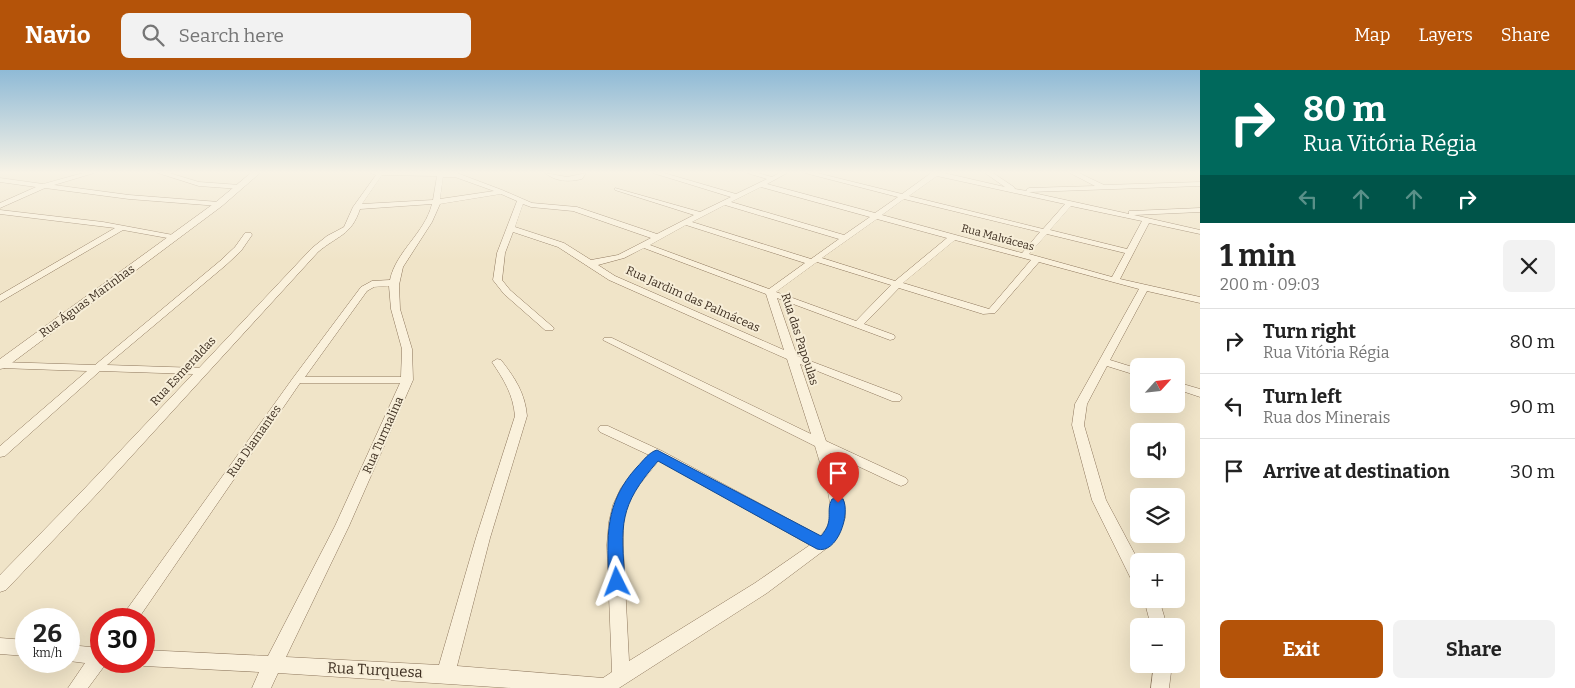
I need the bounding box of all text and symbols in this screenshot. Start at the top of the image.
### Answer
search box [121,13,471,58]
text: Navio [25,21,91,49]
icon: search [139,21,167,49]
text: Search here [179,24,284,47]
text: Map [1354,24,1390,46]
text: Layers [1418,24,1473,46]
text: Share [1501,24,1550,46]
text: 80 m [1303,88,1386,130]
icon: right [1220,90,1285,155]
text: Rua Vitória Régia [1303,130,1477,157]
icon: left [1294,185,1322,213]
icon: ahead [1347,185,1375,213]
icon: ahead [1400,185,1428,213]
icon: right [1453,185,1481,213]
street label: Rua Malváceas [960,221,1036,253]
text: 1 min [1220,238,1296,274]
button: close [1503,240,1555,292]
street label: Rua Águas Marinhas [36,261,138,340]
street label: Rua Jardim das Palmáceas [624,263,762,335]
text: 200 m · 09:03 [1220,275,1320,294]
street label: Rua das Papoulas [778,291,822,387]
text: Turn right [1263,320,1356,343]
icon: right [1220,327,1248,355]
text: 80 m [1509,330,1555,353]
street label: Rua Esmeraldas [147,333,219,408]
text: Rua Vitória Régia [1263,343,1389,362]
north arrow [1130,358,1185,412]
map controls [1130,358,1185,673]
text: Turn left [1263,385,1342,408]
icon: left [1220,392,1248,420]
street label: Rua Turmalina [360,394,406,476]
text: 90 m [1510,395,1555,418]
street label: Rua Diamantes [224,402,284,480]
text: Rua dos Minerais [1263,408,1390,427]
button: sound [1130,423,1185,478]
pin [817,452,859,503]
icon: arrive [1220,457,1248,485]
icon: arrive [824,459,852,487]
text: Arrive at destination [1263,460,1450,483]
text: 30 m [1510,460,1555,483]
button: layers [1130,488,1185,543]
button: + [1130,553,1185,608]
position arrow [590,555,642,607]
speed limit sign: 30 [90,608,155,673]
button: − [1130,618,1185,673]
text: 26 [33,619,62,649]
button: Exit [1220,620,1383,678]
button: Share [1393,620,1555,678]
text: km/h [33,646,62,660]
street label: Rua Turquesa [327,659,423,681]

